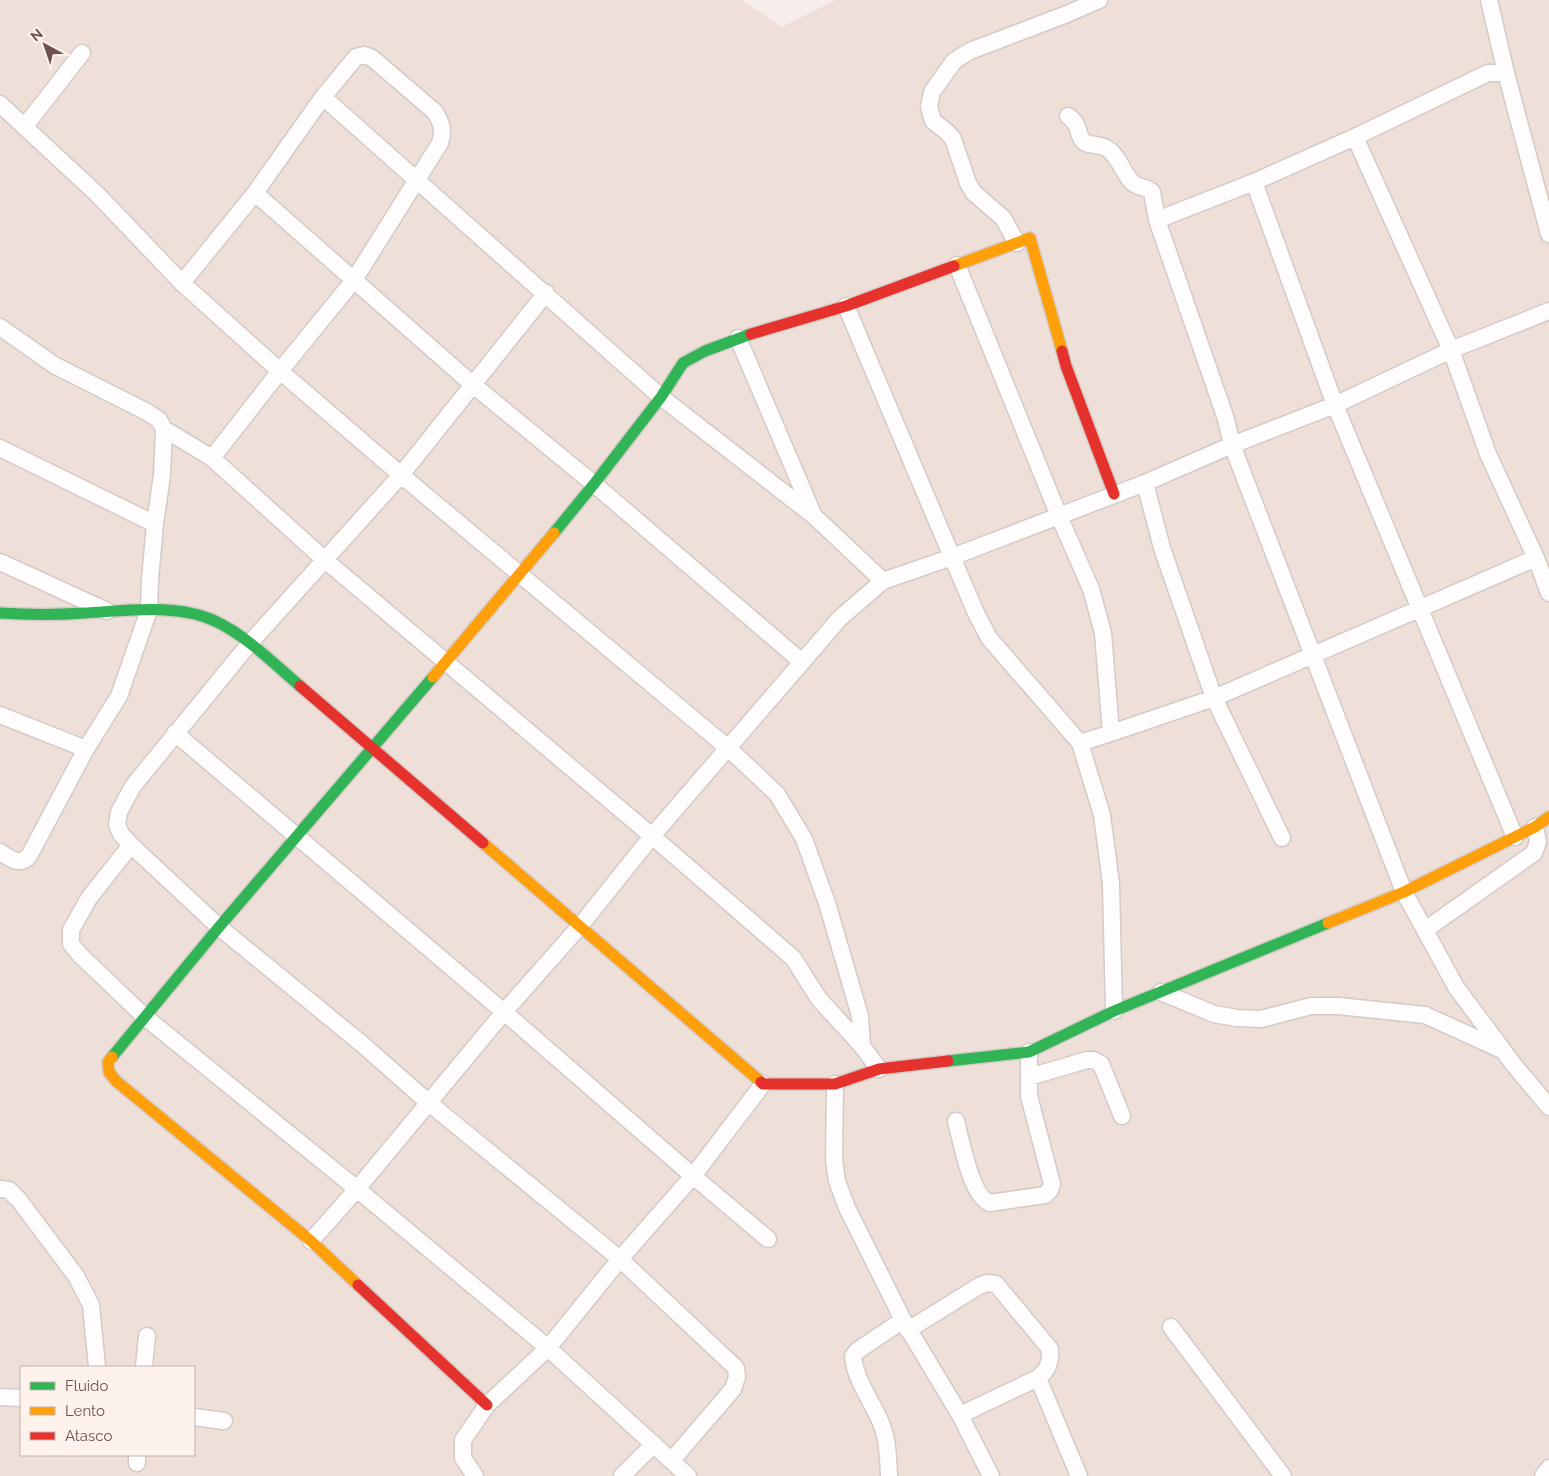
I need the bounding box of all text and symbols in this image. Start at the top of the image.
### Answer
north arrow [20,20,70,70]
text: N [27,25,46,45]
legend [20,1366,195,1456]
text: Fluido [65,1377,108,1395]
text: Lento [65,1402,105,1420]
text: Atasco [65,1427,112,1445]

